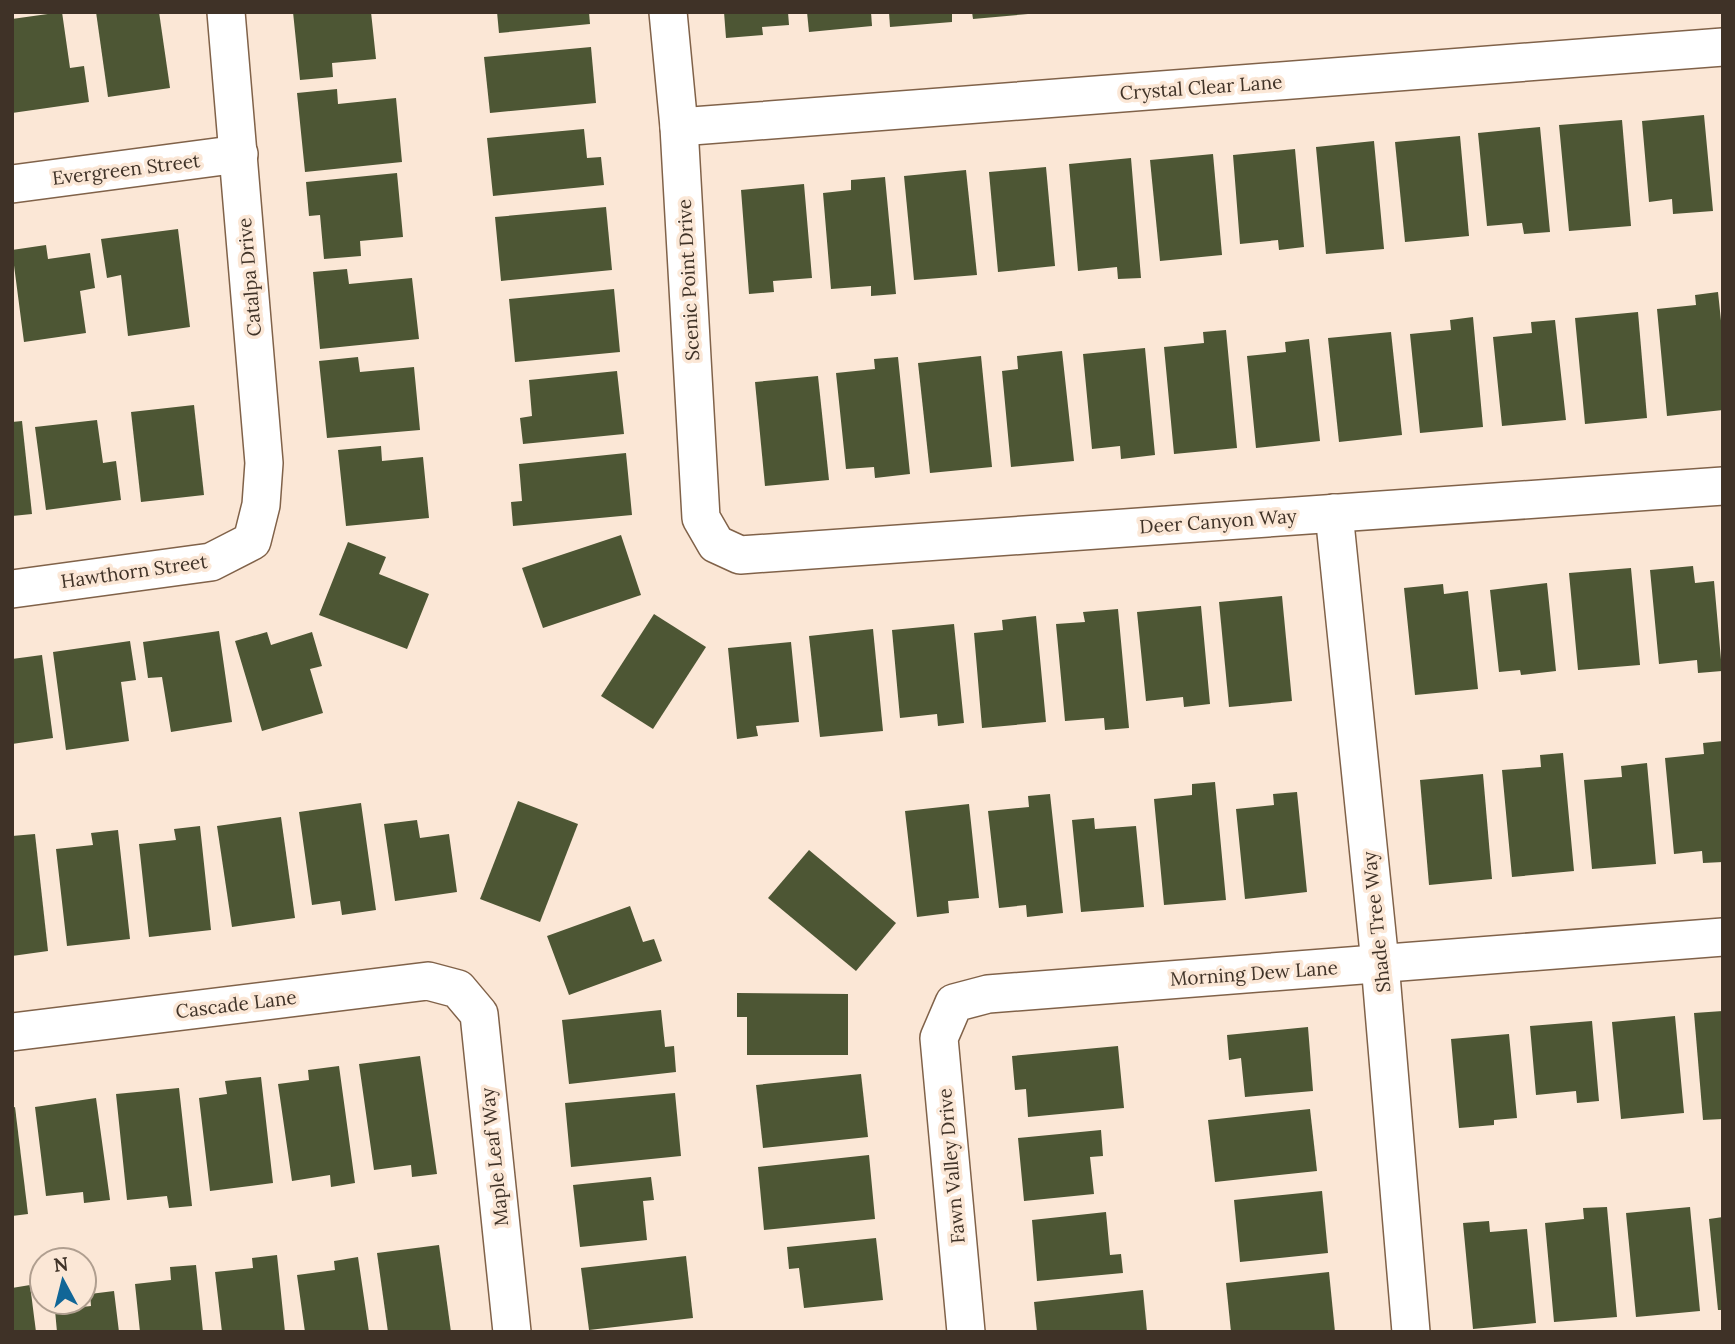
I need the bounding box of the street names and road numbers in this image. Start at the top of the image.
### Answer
street label: Crystal Clear Lane [1119,69,1283,105]
street label: Evergreen Street [51,148,202,190]
street label: Scenic Point Drive [672,198,704,362]
street label: Catalpa Drive [232,217,266,337]
street label: Deer Canyon Way [1139,504,1297,538]
street label: Hawthorn Street [59,549,210,593]
street label: Shade Tree Way [1357,850,1395,994]
street label: Morning Dew Lane [1169,955,1339,991]
street label: Cascade Lane [174,985,298,1023]
street label: Maple Leaf Way [475,1086,513,1228]
street label: Fawn Valley Drive [932,1087,970,1245]

